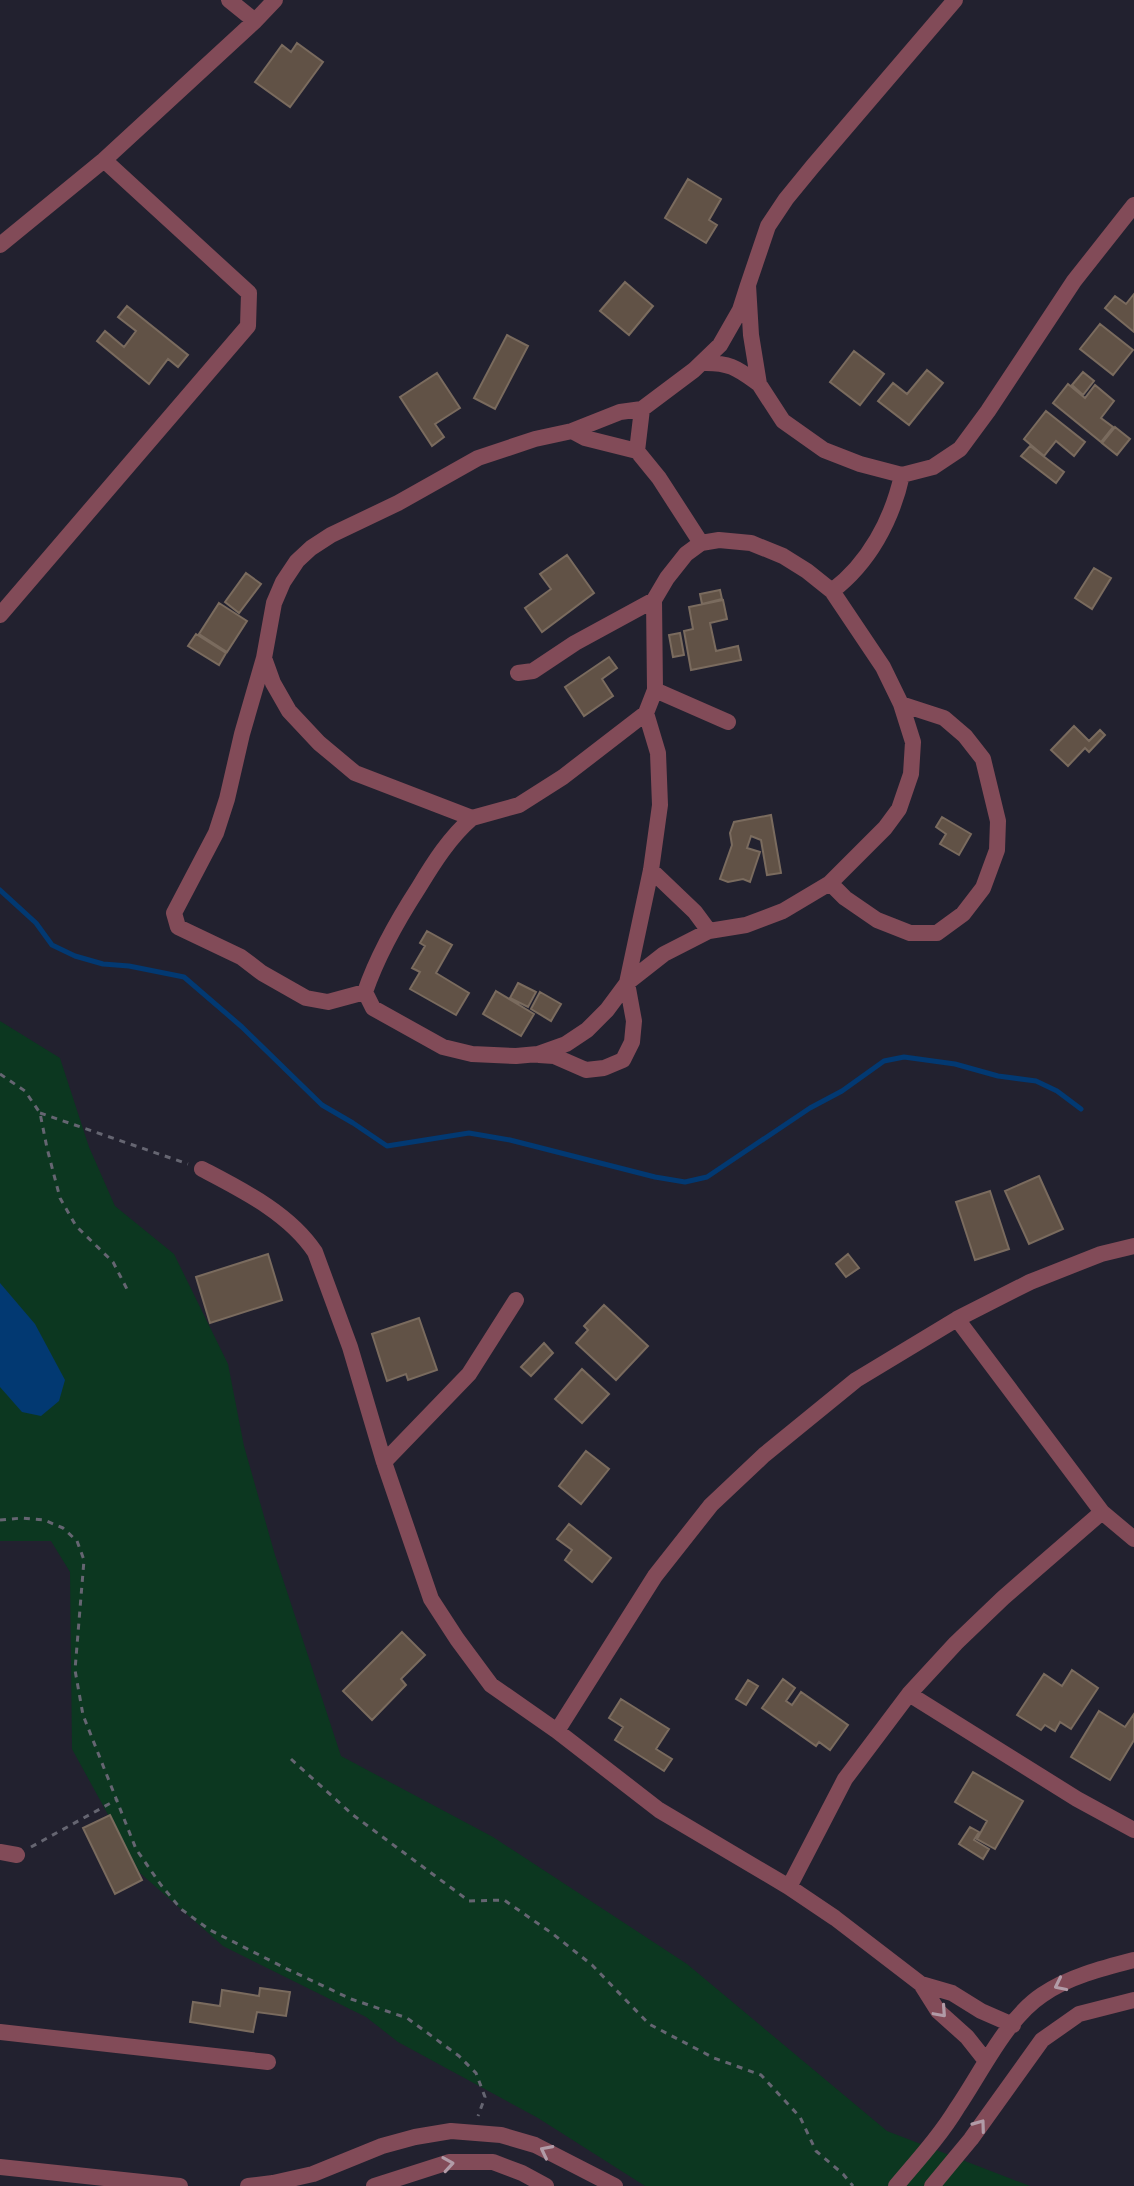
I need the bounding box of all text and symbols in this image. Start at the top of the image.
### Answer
one-way arrow [1054,1976,1069,1991]
one-way arrow [932,2003,946,2018]
one-way arrow [970,2120,985,2134]
one-way arrow [540,2145,554,2160]
one-way arrow [442,2156,455,2173]

